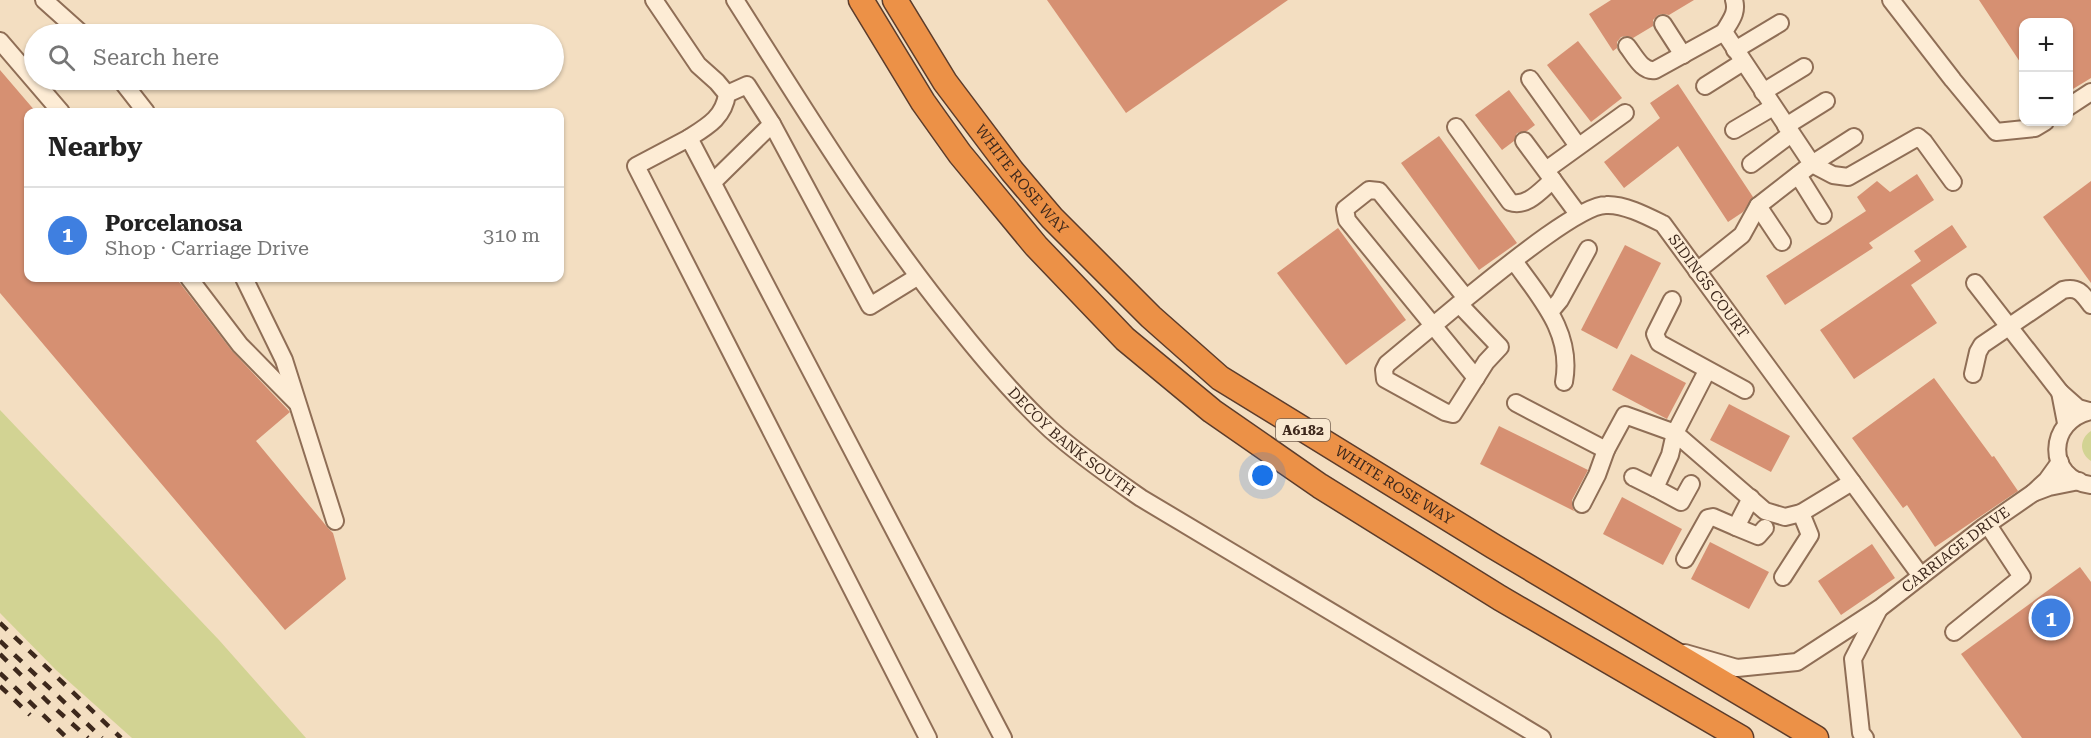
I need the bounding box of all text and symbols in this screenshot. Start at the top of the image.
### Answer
map controls [2019,18,2073,126]
button: + [2019,18,2073,72]
search box [24,24,564,90]
icon: search [45,41,78,74]
text: Search here [93,45,219,70]
button: − [2019,72,2073,126]
street label: WHITE ROSE WAY [971,121,1072,238]
text: Nearby [48,132,142,162]
text: Porcelanosa [105,211,243,236]
text: 1 [62,223,73,247]
text: 310 m [483,223,540,247]
street label: SIDINGS COURT [1665,231,1752,341]
text: Shop · Carriage Drive [105,236,309,260]
street label: DECOY BANK SOUTH [1004,383,1138,500]
road number: A6182 [1276,419,1330,441]
street label: WHITE ROSE WAY [1332,442,1458,529]
your location [1248,461,1277,490]
street label: CARRIAGE DRIVE [1898,503,2013,597]
pin: 1 [2032,596,2070,640]

